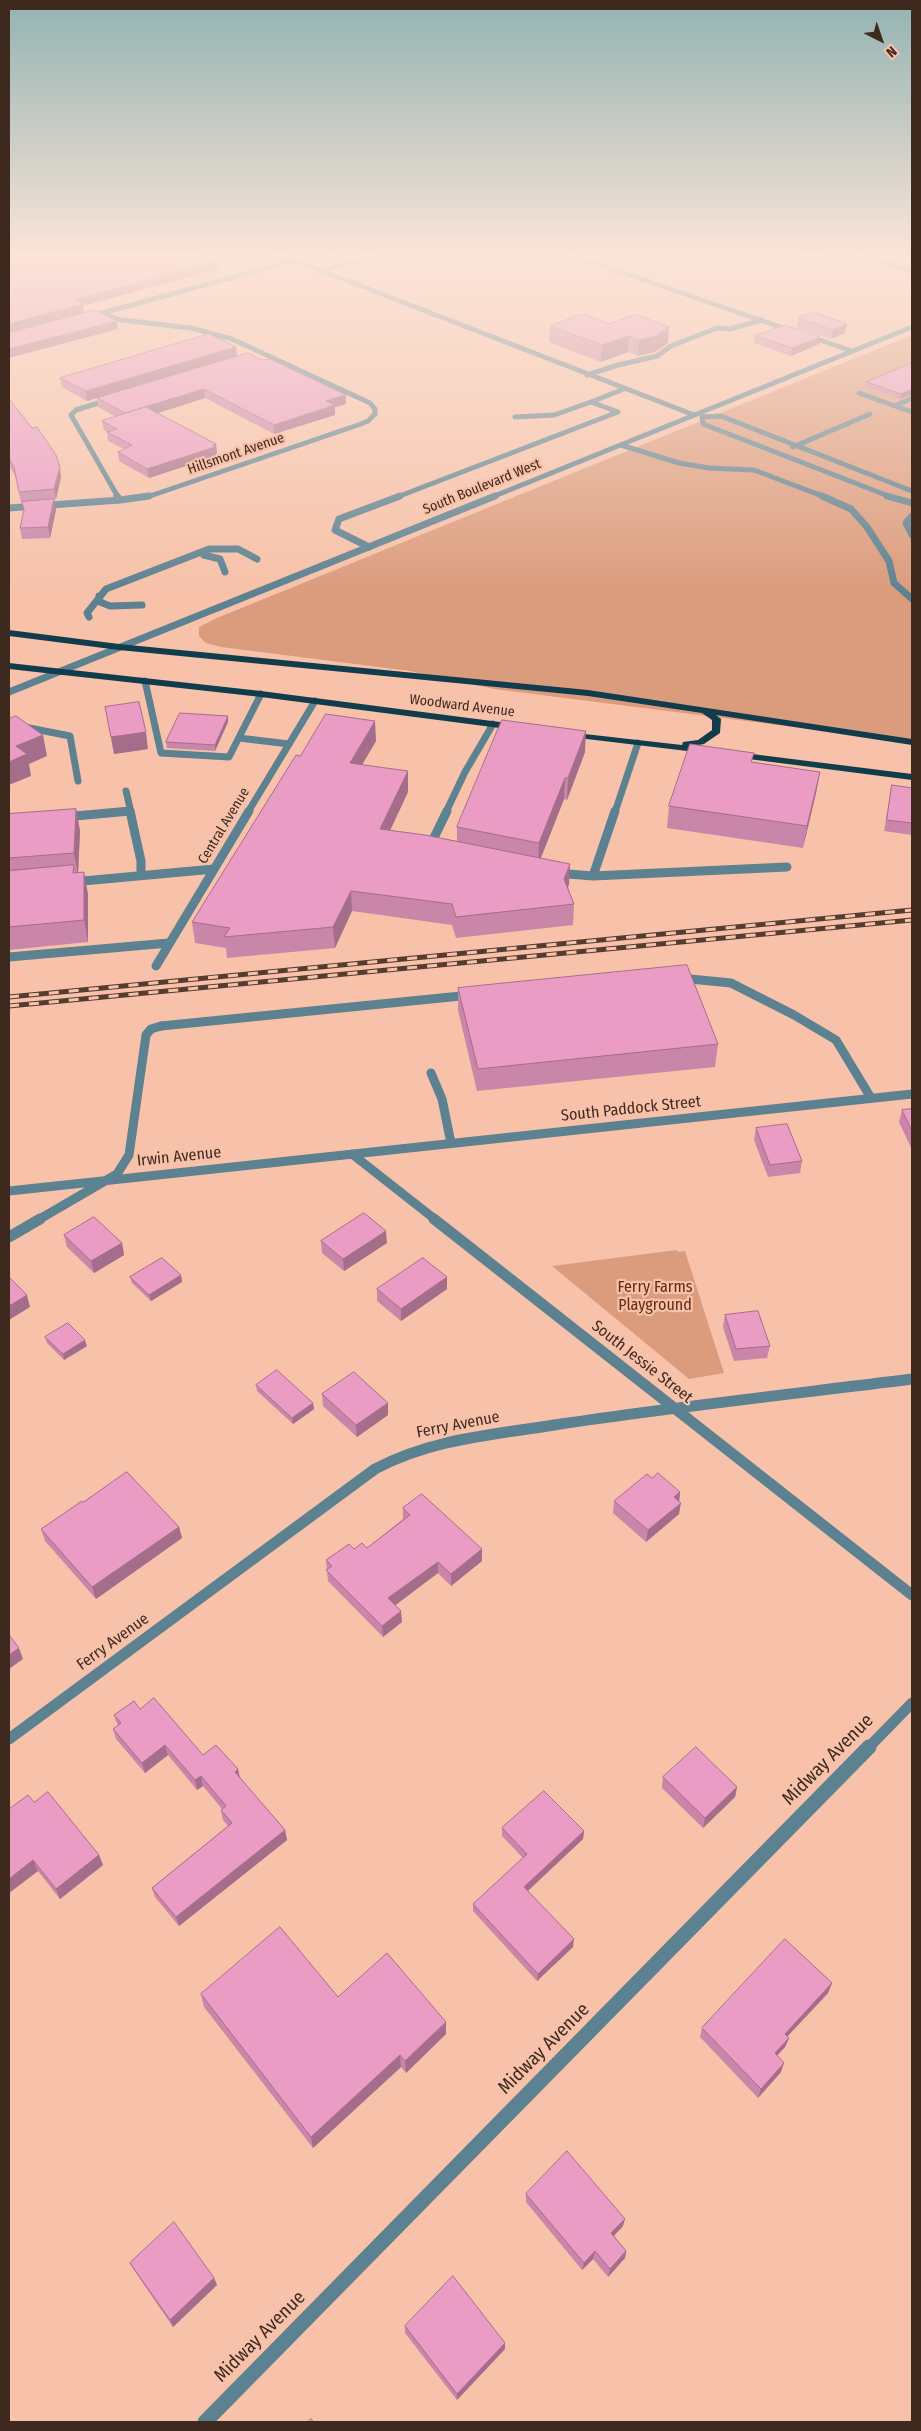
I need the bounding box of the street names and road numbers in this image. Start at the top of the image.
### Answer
street label: Hillsmont Avenue [186,430,286,478]
street label: South Boulevard West [421,456,543,518]
street label: Woodward Avenue [408,691,516,721]
street label: Central Avenue [195,785,253,867]
street label: South Paddock Street [560,1092,702,1126]
street label: Irwin Avenue [136,1143,222,1171]
street label: South Jessie Street [588,1317,696,1407]
street label: Ferry Avenue [415,1408,501,1442]
street label: Ferry Avenue [73,1609,153,1675]
street label: Midway Avenue [778,1710,878,1810]
street label: Midway Avenue [494,1999,594,2099]
street label: Midway Avenue [210,2287,310,2387]

